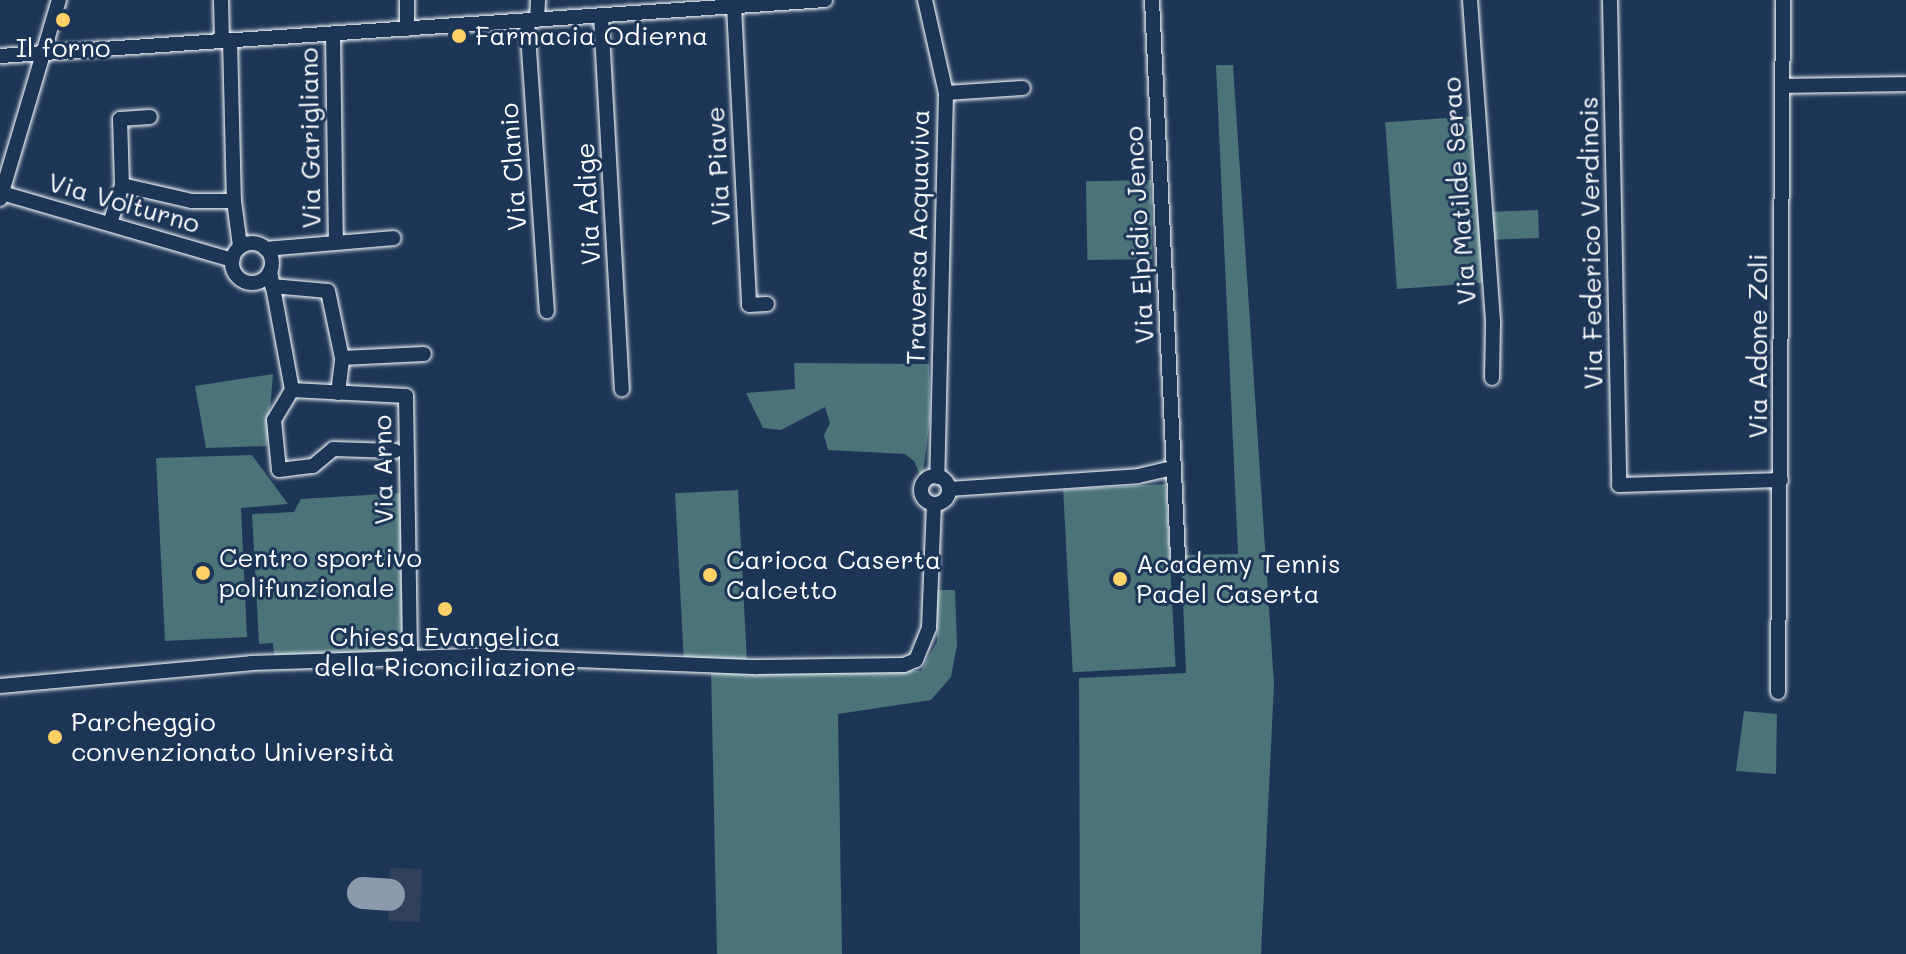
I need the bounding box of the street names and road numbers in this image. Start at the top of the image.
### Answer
street label: Via Garigliano [293,47,327,229]
street label: Via Matilde Serao [1435,76,1483,306]
street label: Via Federico Verdinois [1573,96,1609,390]
street label: Via Clanio [493,102,533,232]
street label: Via Piave [699,106,737,226]
street label: Traversa Acquaviva [900,109,936,365]
street label: Via Elpidio Jenco [1118,125,1160,345]
street label: Via Adige [569,142,607,266]
street label: Via Volturno [45,166,203,240]
street label: Via Adone Zoli [1742,253,1774,439]
street label: Via Arno [366,415,400,525]

